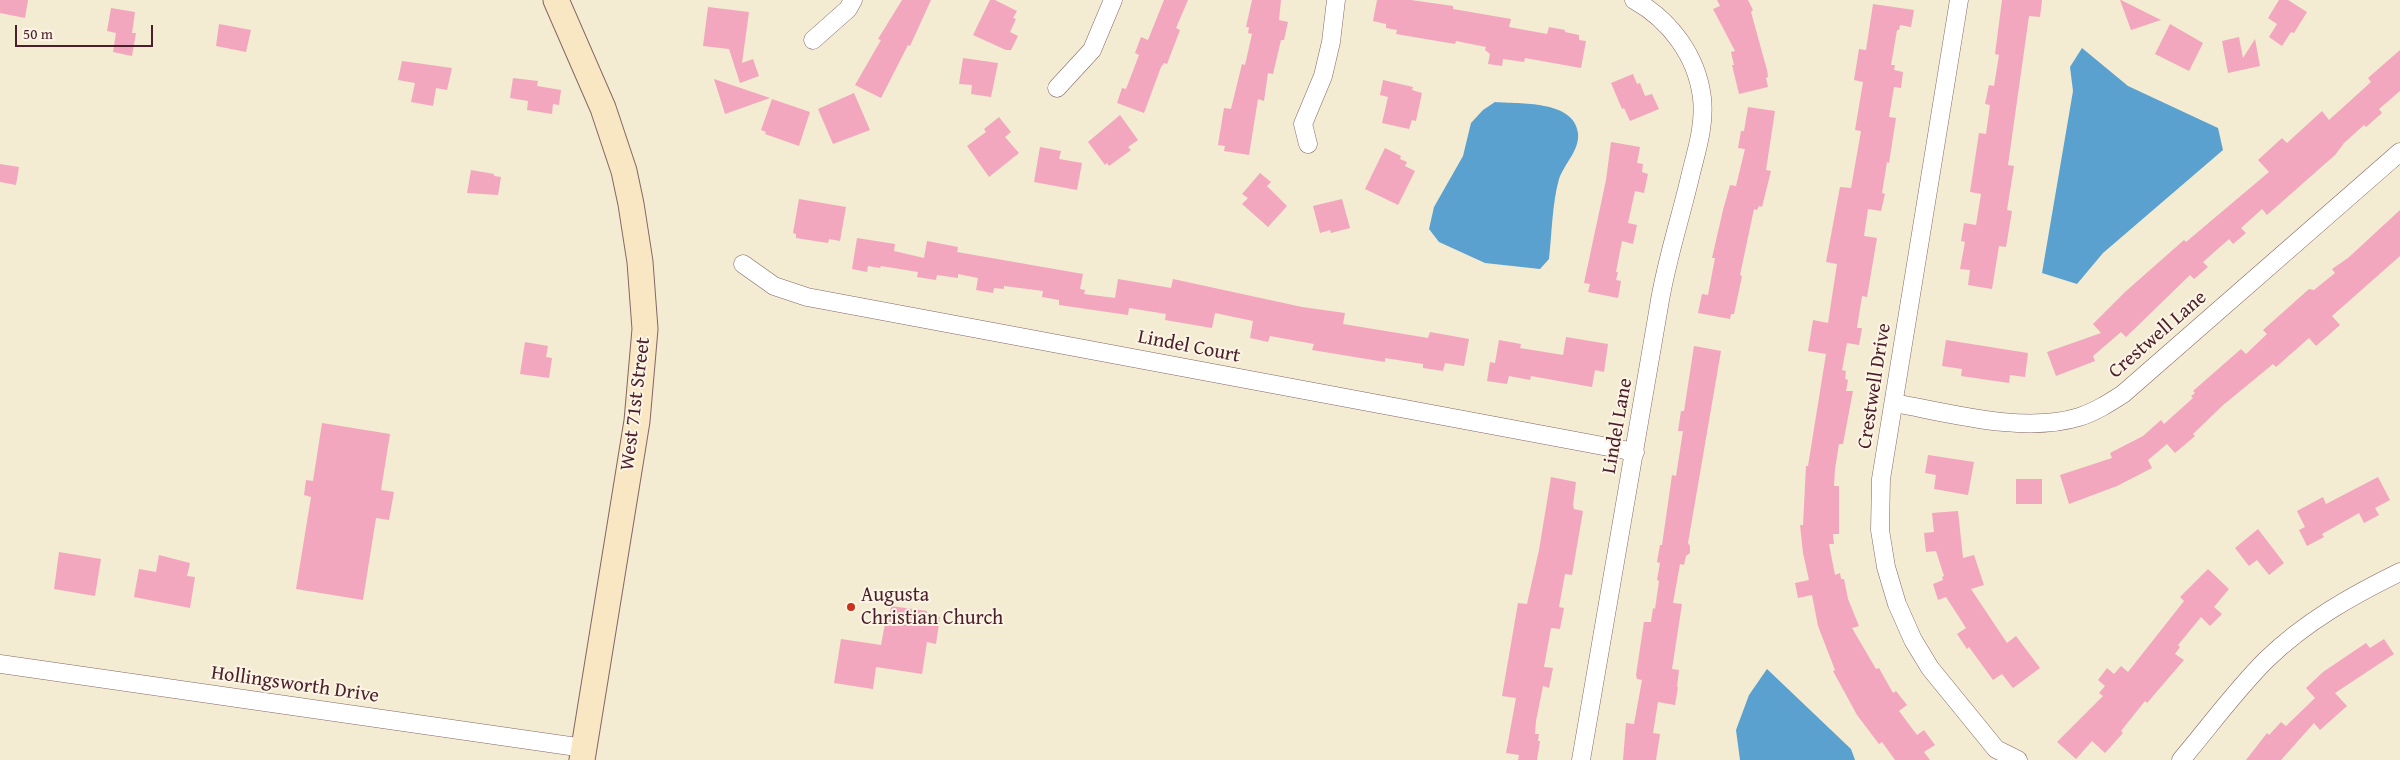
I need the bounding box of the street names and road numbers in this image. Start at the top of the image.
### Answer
street label: Crestwell Lane [2104,286,2212,384]
street label: Crestwell Drive [1853,321,1897,451]
street label: Lindel Court [1136,325,1242,369]
street label: West 71st Street [616,336,656,472]
street label: Lindel Lane [1598,376,1638,476]
street label: Hollingsworth Drive [209,661,381,709]

